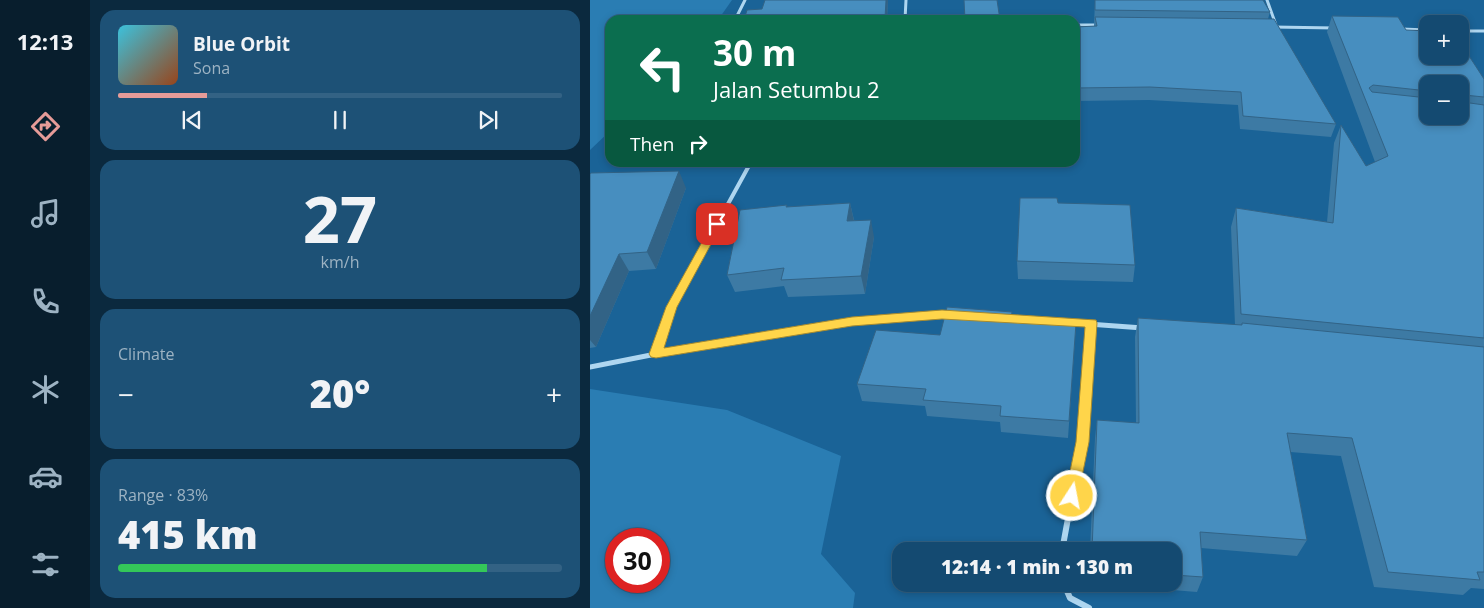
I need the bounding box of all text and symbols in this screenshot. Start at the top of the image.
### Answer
map controls [1419,15,1469,125]
button: + [1419,15,1469,65]
text: 12:13 [17,26,73,56]
text: 30 m [713,29,796,76]
text: Blue Orbit [193,31,290,57]
icon: left [630,35,695,100]
text: Sona [193,57,230,79]
text: Jalan Setumbu 2 [713,74,879,104]
button: − [1419,75,1469,125]
icon: previous [178,106,206,134]
icon: pause [326,106,354,134]
icon: next [474,106,502,134]
icon: directions [28,109,63,144]
icon: right [684,130,712,158]
text: Then [630,131,674,157]
text: 27 [303,174,377,262]
icon: music [28,196,63,231]
pin [696,203,738,245]
icon: arrive [703,210,731,238]
text: km/h [321,251,359,273]
icon: phone [28,284,63,319]
text: Climate [118,343,175,365]
text: 20° [310,367,370,419]
icon: climate [28,372,63,407]
text: − [118,375,134,413]
text: + [546,375,562,413]
icon: car [28,459,63,494]
position arrow [1045,469,1097,521]
text: Range · 83% [118,484,208,506]
text: 415 km [118,508,258,560]
speed limit sign: 30 [605,528,670,593]
icon: filters [28,547,63,582]
text: 12:14 · 1 min · 130 m [941,554,1133,580]

